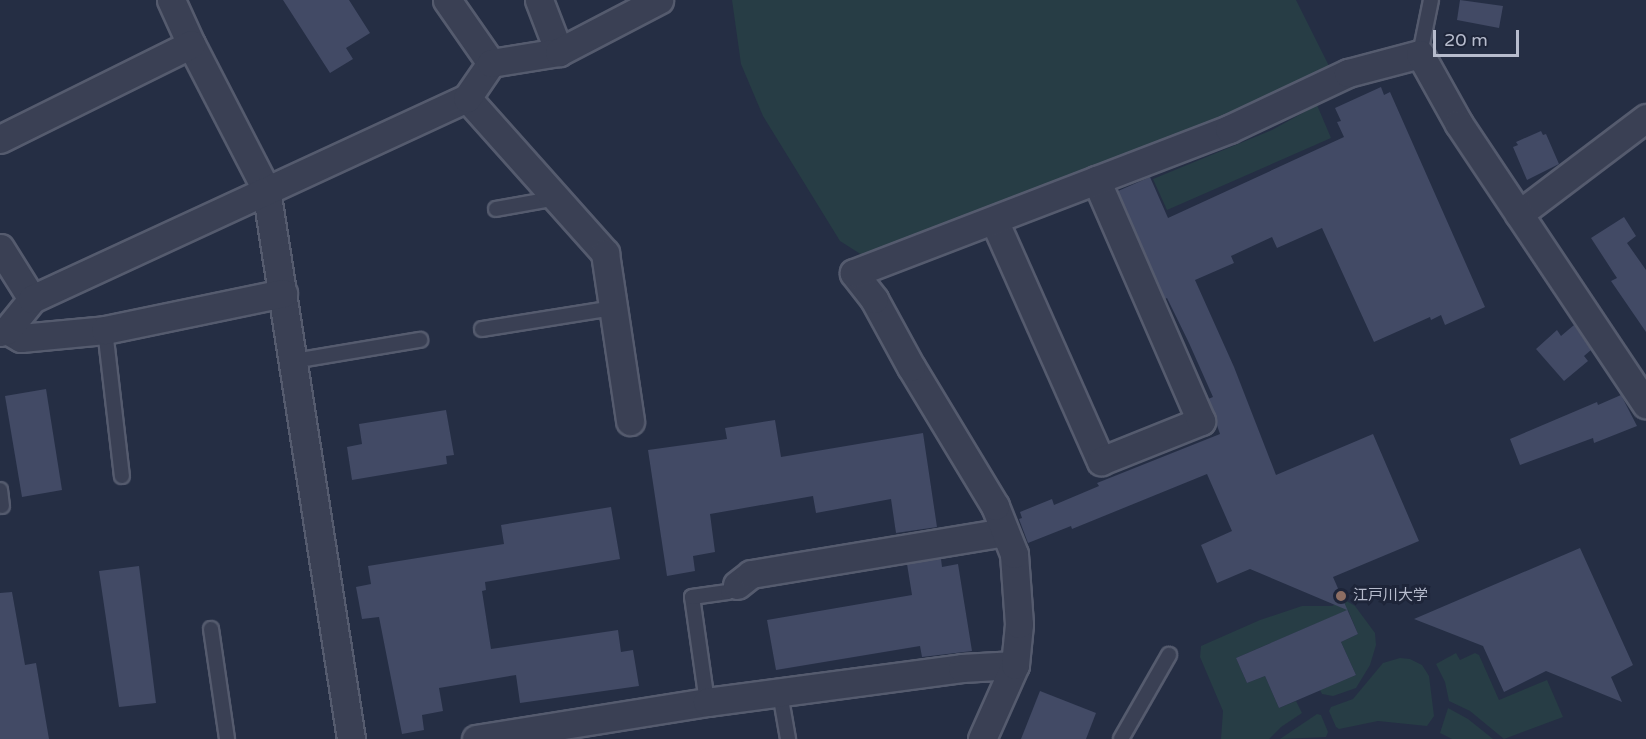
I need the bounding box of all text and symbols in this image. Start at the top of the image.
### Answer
scale bar [1436,18,1522,56]
text: 20 m [1444,29,1488,51]
place label: 江戸川大学 [1353,587,1428,605]
marker: 江戸川大学 [1334,589,1348,603]

